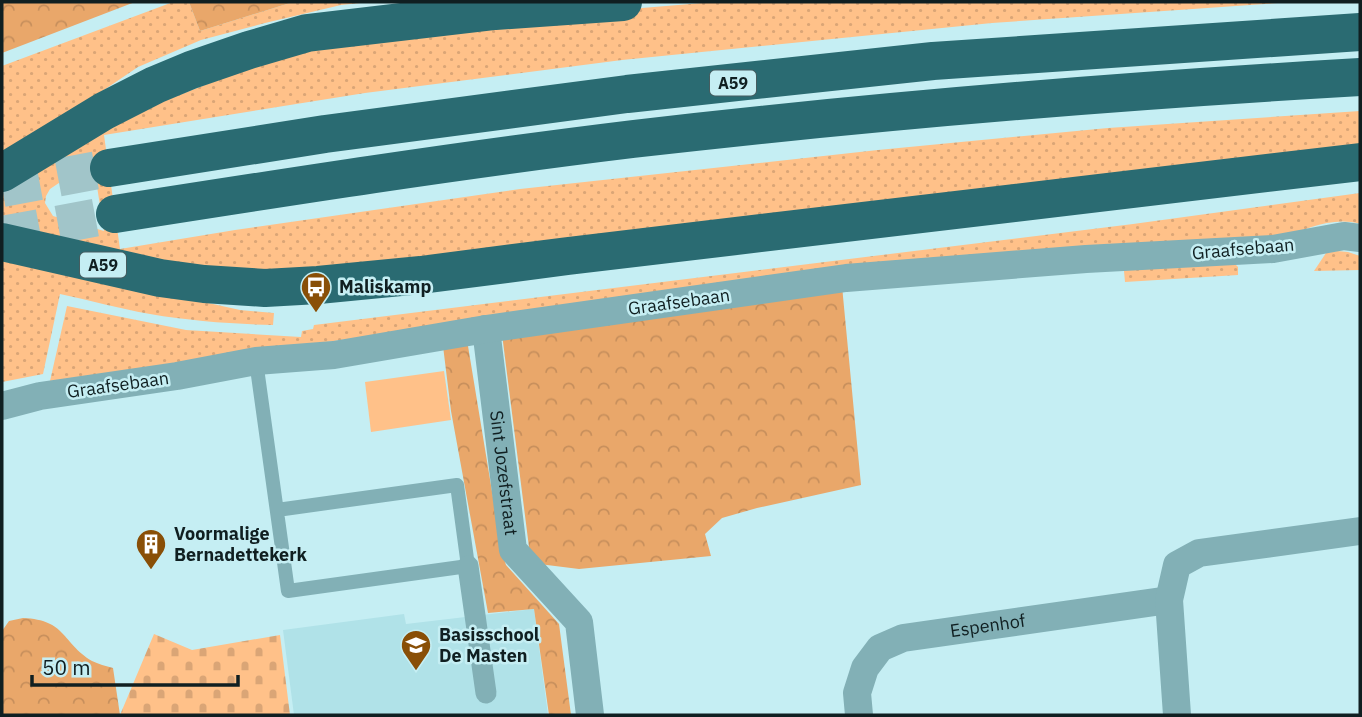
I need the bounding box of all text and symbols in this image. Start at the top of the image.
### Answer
road number: A59 [710,71,756,96]
street label: Graafsebaan [1191,233,1295,264]
road number: A59 [80,252,126,278]
bus stop icon: Maliskamp [299,270,333,314]
place label: Maliskamp [339,275,431,298]
street label: Graafsebaan [627,283,731,320]
street label: Graafsebaan [66,366,170,403]
street label: Sint Jozefstraat [485,409,523,537]
place label: Voormalige Bernadettekerk [174,522,307,566]
building icon: Voormalige Bernadettekerk [134,527,168,571]
street label: Espenhof [948,609,1027,642]
place label: Basisschool De Masten [439,623,540,667]
school or university icon: Basisschool De Masten [399,628,433,672]
scale bar [32,644,238,688]
text: 50 m [42,653,91,681]

